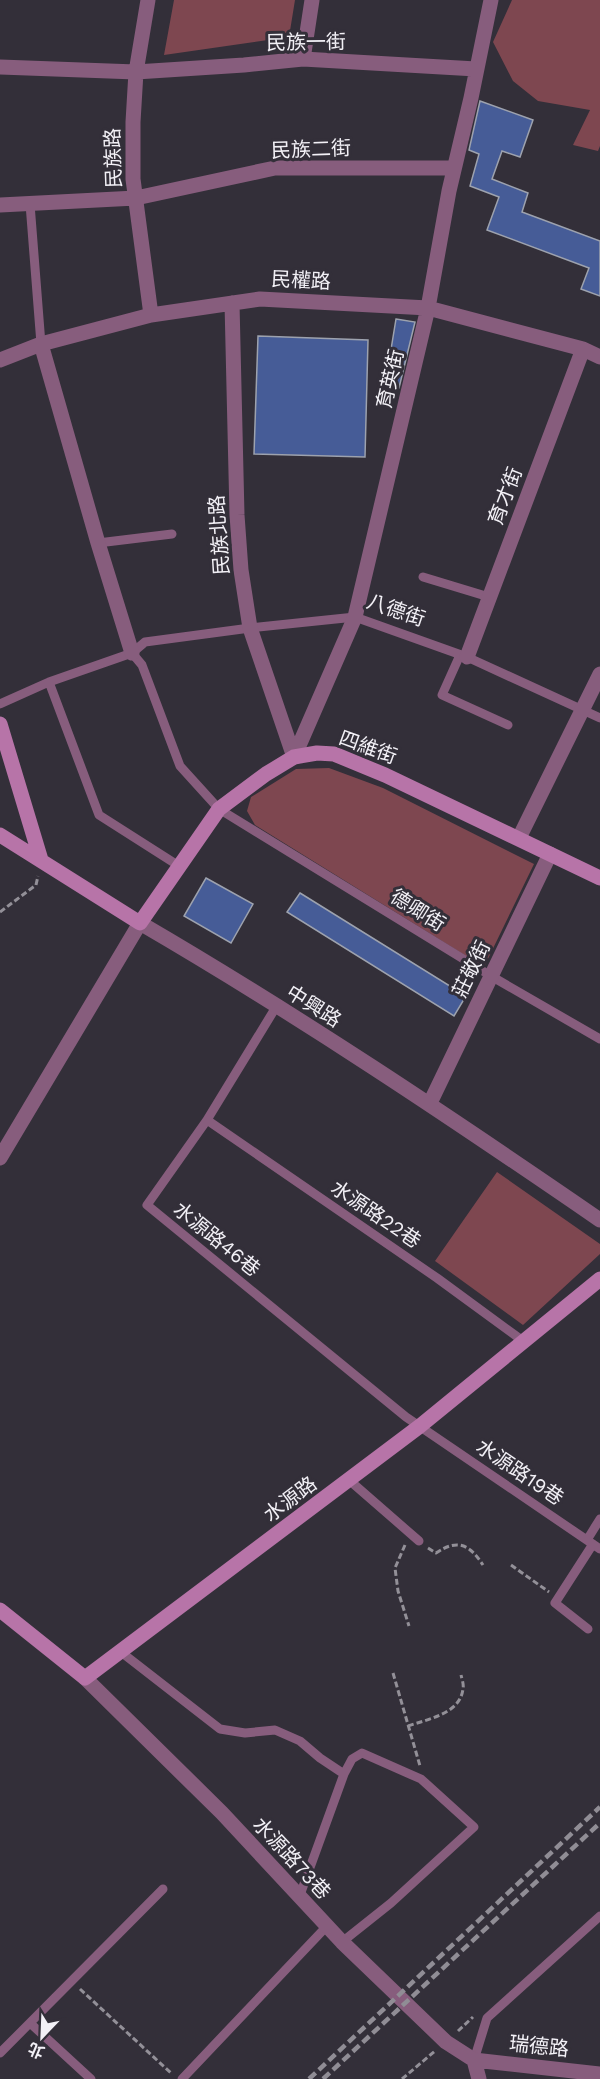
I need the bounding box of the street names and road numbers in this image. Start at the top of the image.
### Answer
street label: 民族一街 [266,29,346,55]
street label: 民族路 [100,128,126,188]
street label: 民族二街 [271,136,351,162]
street label: 民權路 [270,266,332,294]
street label: 育英街 [372,347,408,411]
street label: 育才街 [483,464,527,528]
street label: 民族北路 [204,494,234,576]
street label: 八德街 [364,589,428,631]
street label: 四維街 [336,725,400,769]
street label: 德卿街 [386,884,450,936]
street label: 莊敬街 [447,937,495,1001]
street label: 中興路 [282,980,346,1032]
street label: 水源路22巷 [326,1175,426,1253]
street label: 水源路46巷 [169,1197,265,1281]
street label: 水源路19巷 [472,1434,568,1510]
street label: 水源路 [259,1471,321,1527]
street label: 水源路73巷 [248,1812,336,1904]
street label: 瑞德路 [508,2031,570,2061]

